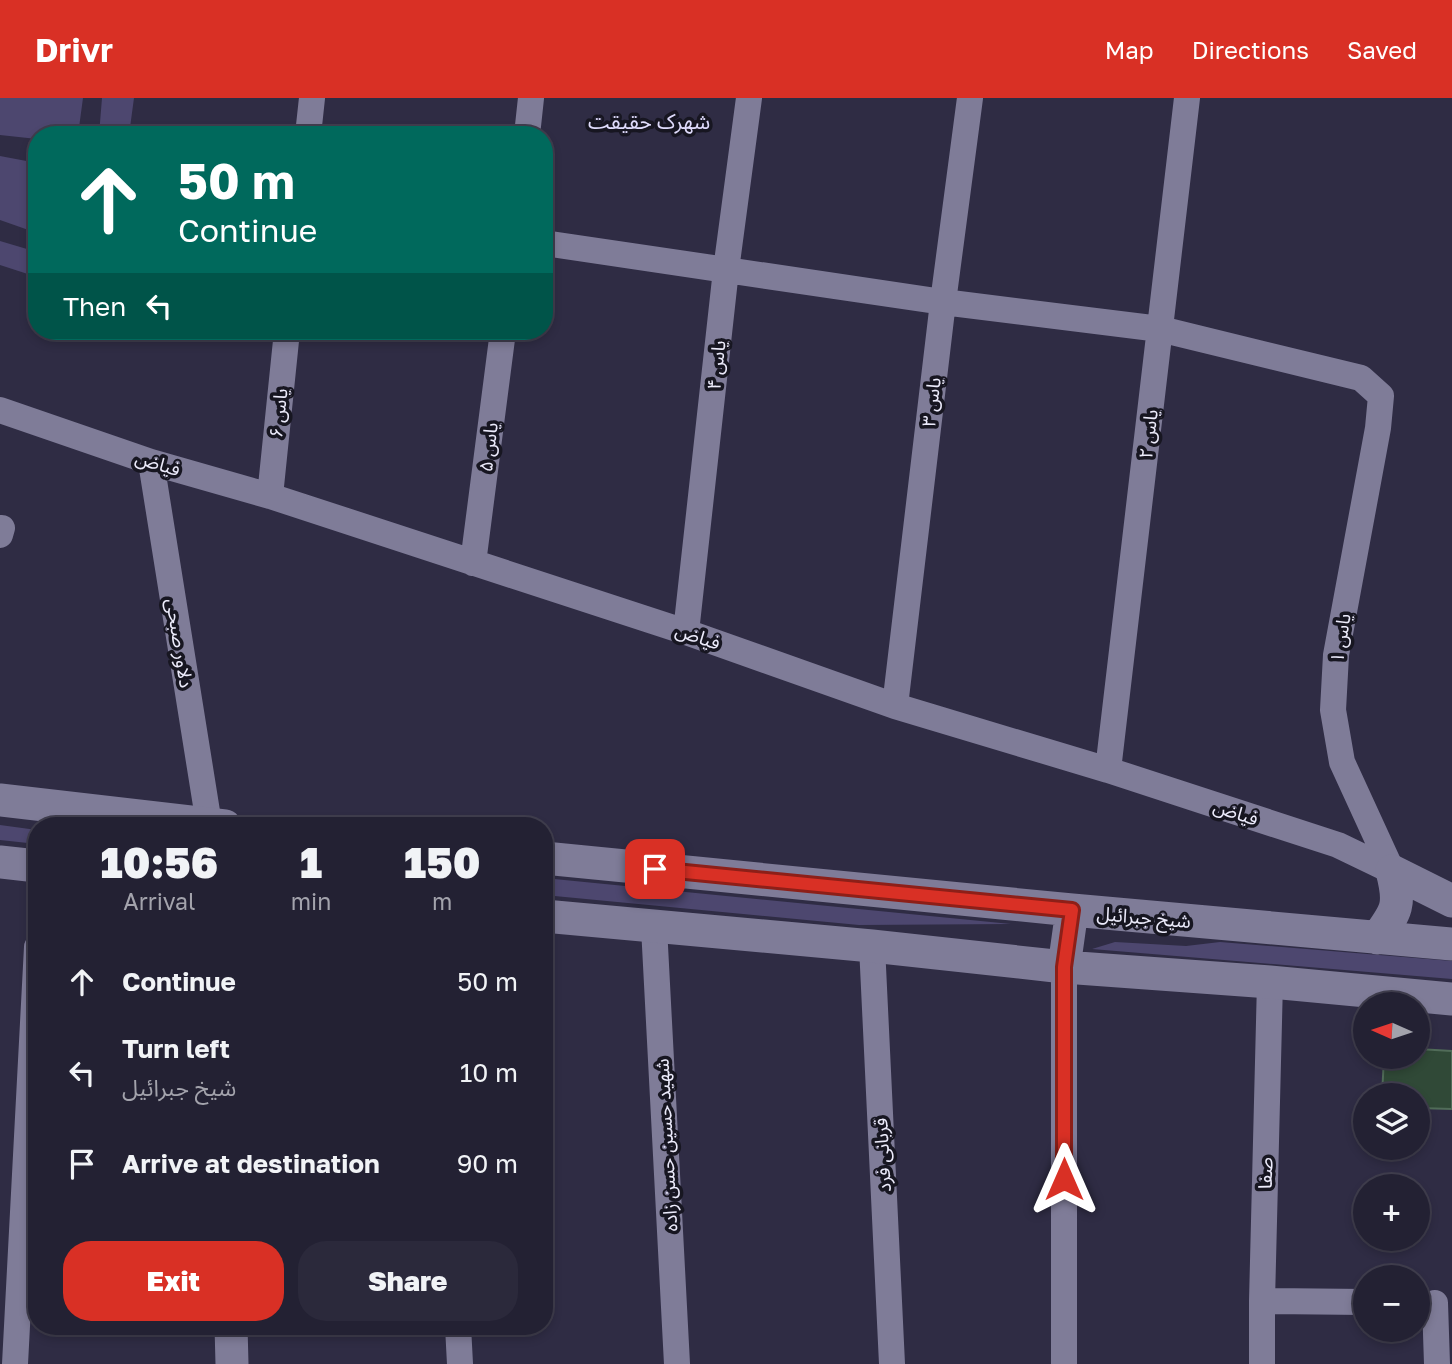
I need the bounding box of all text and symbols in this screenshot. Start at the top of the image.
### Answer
text: Drivr [35,30,113,69]
text: Map [1105,35,1154,64]
text: Directions [1192,35,1309,64]
text: Saved [1347,35,1417,64]
district label: شهرک حقیقت [588,108,710,134]
text: 50 m [178,151,295,210]
icon: ahead [63,154,154,245]
text: Continue [178,211,317,249]
icon: left [140,287,178,325]
text: Then [63,291,126,322]
street label: یاس ۴ [701,339,731,391]
street label: یاس ۳ [916,376,946,428]
street label: یاس ۶ [263,387,293,439]
street label: یاس ۲ [1133,408,1163,460]
street label: یاس ۵ [473,421,503,473]
street label: فیاض [133,445,183,480]
street label: دلاور صبحی [161,597,199,689]
street label: یاس ۱ [1324,612,1356,664]
street label: فیاض [673,617,724,654]
street label: فیاض [1211,793,1262,830]
text: 10:56 [101,837,218,887]
text: 1 [300,837,322,887]
text: 150 [404,837,480,887]
pin [625,839,685,899]
icon: arrive [636,850,674,888]
text: Arrival [123,887,195,915]
text: min [291,887,331,915]
text: m [432,887,452,915]
street label: شیخ جبرائیل [1096,901,1192,936]
icon: ahead [63,963,101,1001]
text: Continue [122,966,236,997]
text: 50 m [457,966,518,997]
north arrow [1353,992,1430,1069]
map controls [1353,992,1430,1342]
text: Turn left [122,1033,230,1064]
icon: left [63,1054,101,1092]
text: 10 m [460,1057,518,1088]
street label: شهید حسین حسن زاده [649,1058,683,1232]
text: شیخ جبرائیل [122,1073,236,1101]
button: layers [1353,1083,1430,1160]
street label: قربانی فرد [868,1117,896,1193]
position arrow [1027,1142,1101,1216]
icon: arrive [63,1145,101,1183]
text: Arrive at destination [122,1148,380,1179]
text: 90 m [457,1148,518,1179]
street label: صفا [1253,1157,1276,1189]
button: + [1353,1174,1430,1251]
button: Exit [63,1241,284,1321]
button: Share [298,1241,518,1321]
button: − [1353,1265,1430,1342]

